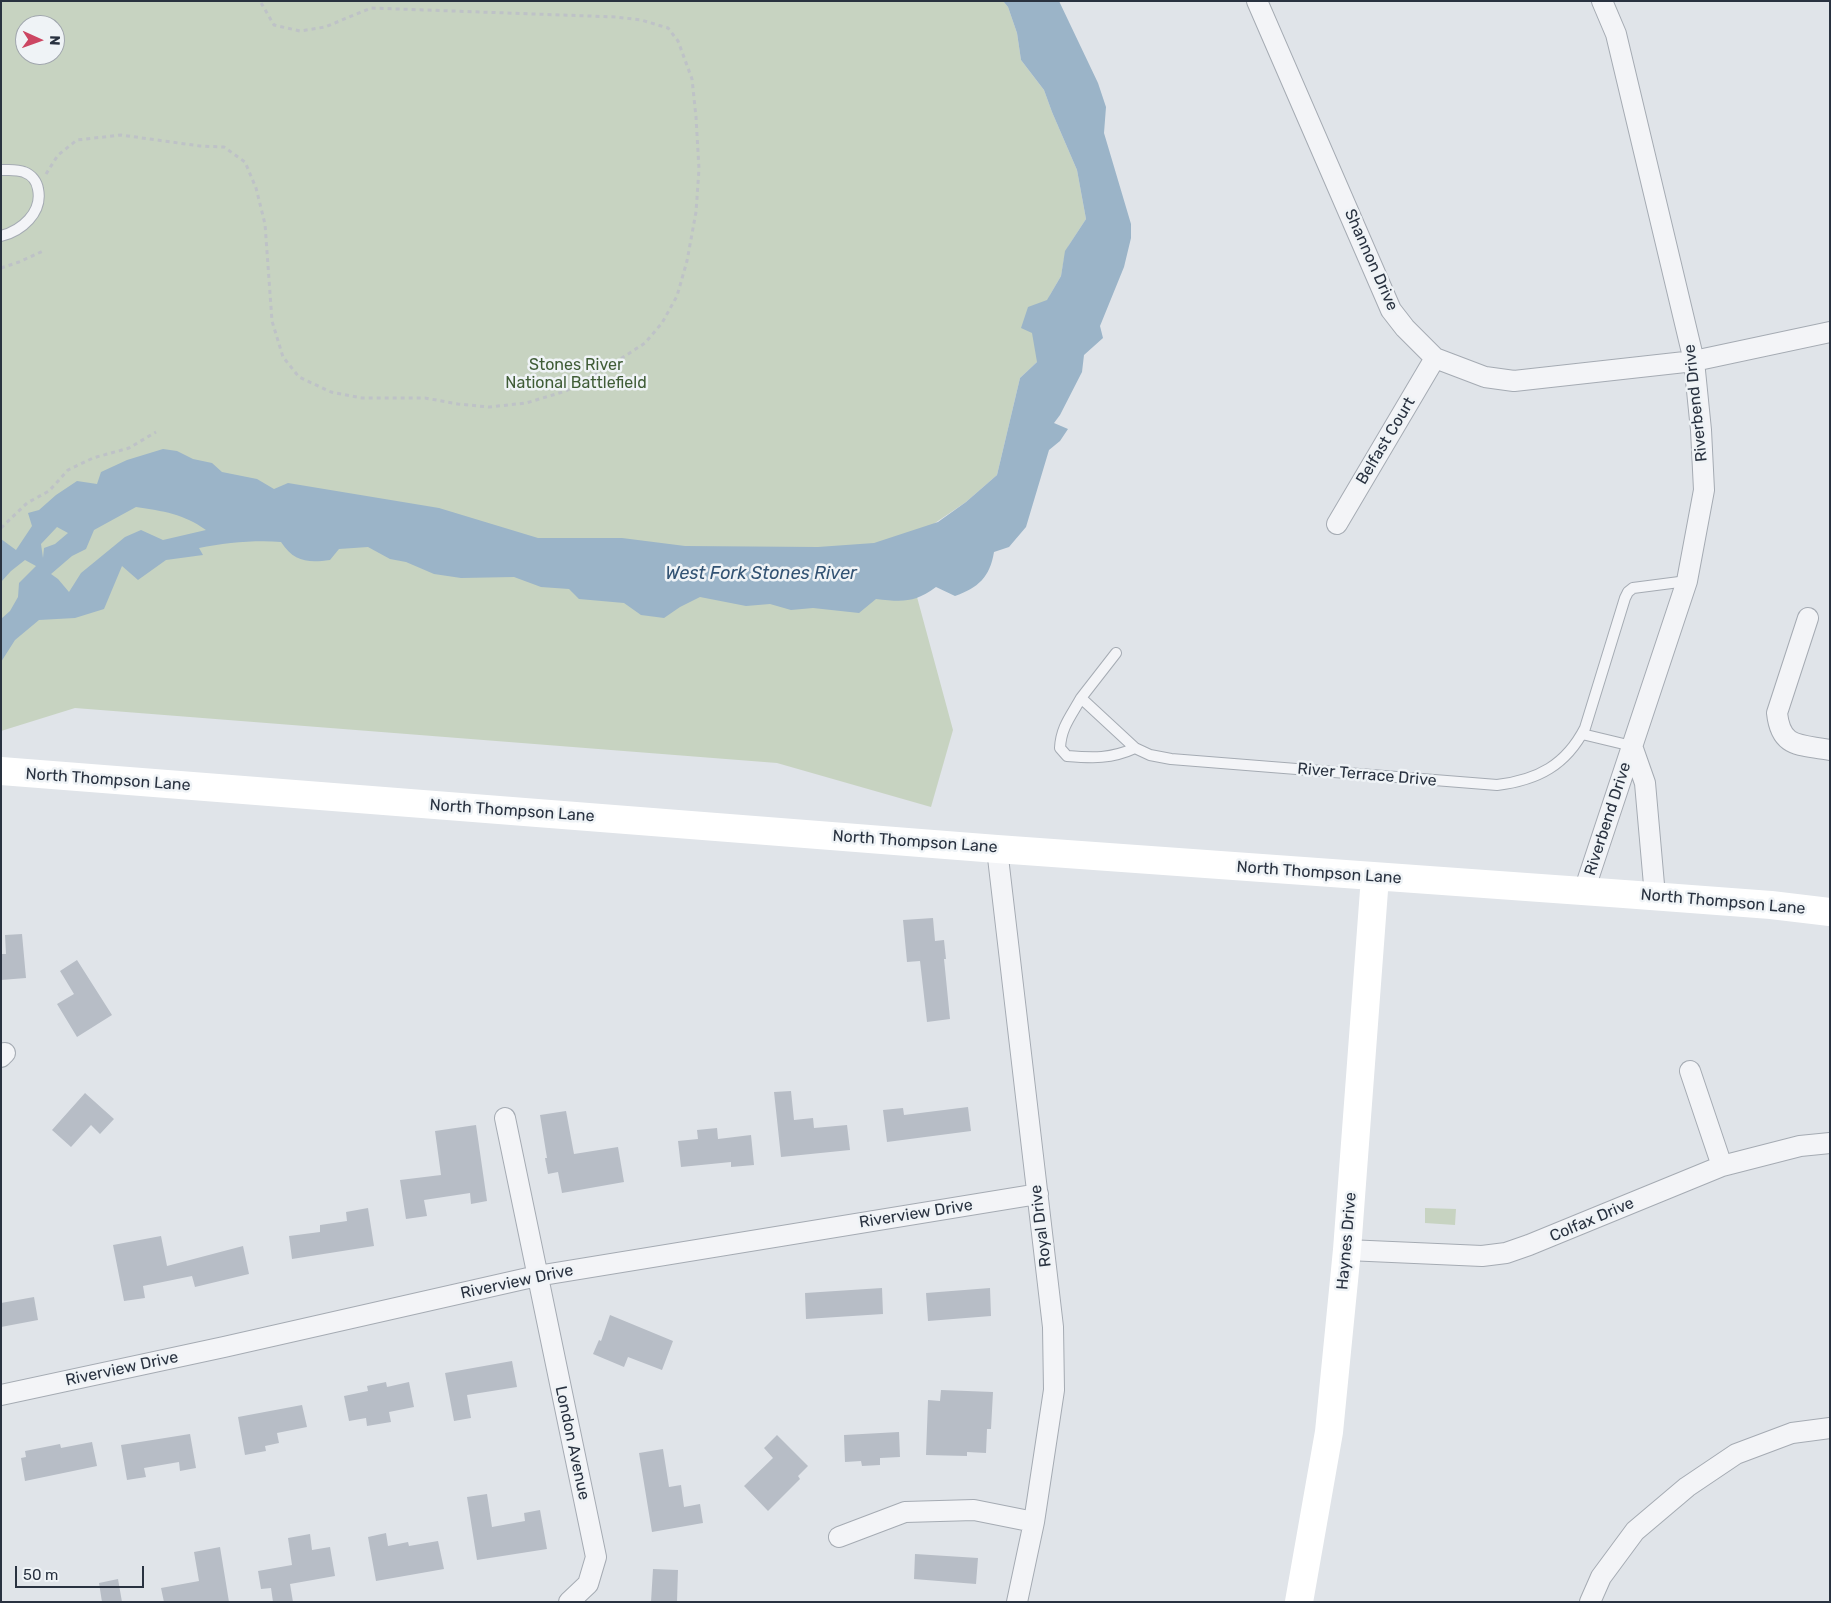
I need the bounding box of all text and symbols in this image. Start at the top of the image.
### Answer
north arrow [15,15,65,65]
text: N [46,35,63,46]
street label: Shannon Drive [1340,206,1402,314]
street label: Riverbend Drive [1680,343,1712,463]
park label: Stones River National Battlefield [505,355,647,393]
street label: Belfast Court [1352,394,1420,488]
water label: West Fork Stones River [665,563,857,585]
street label: River Terrace Drive [1297,759,1437,791]
street label: Riverbend Drive [1581,760,1635,878]
street label: North Thompson Lane [25,765,191,795]
street label: North Thompson Lane [429,796,595,826]
street label: North Thompson Lane [832,827,998,857]
street label: North Thompson Lane [1236,858,1402,888]
street label: North Thompson Lane [1640,885,1806,919]
street label: Royal Drive [1026,1184,1056,1268]
street label: Haynes Drive [1333,1191,1361,1291]
street label: Colfax Drive [1547,1194,1637,1246]
street label: Riverview Drive [858,1196,974,1232]
street label: Riverview Drive [459,1261,575,1303]
street label: Riverview Drive [64,1348,180,1390]
street label: London Avenue [551,1384,593,1502]
scale bar [18,1556,146,1588]
text: 50 m [23,1566,58,1584]

